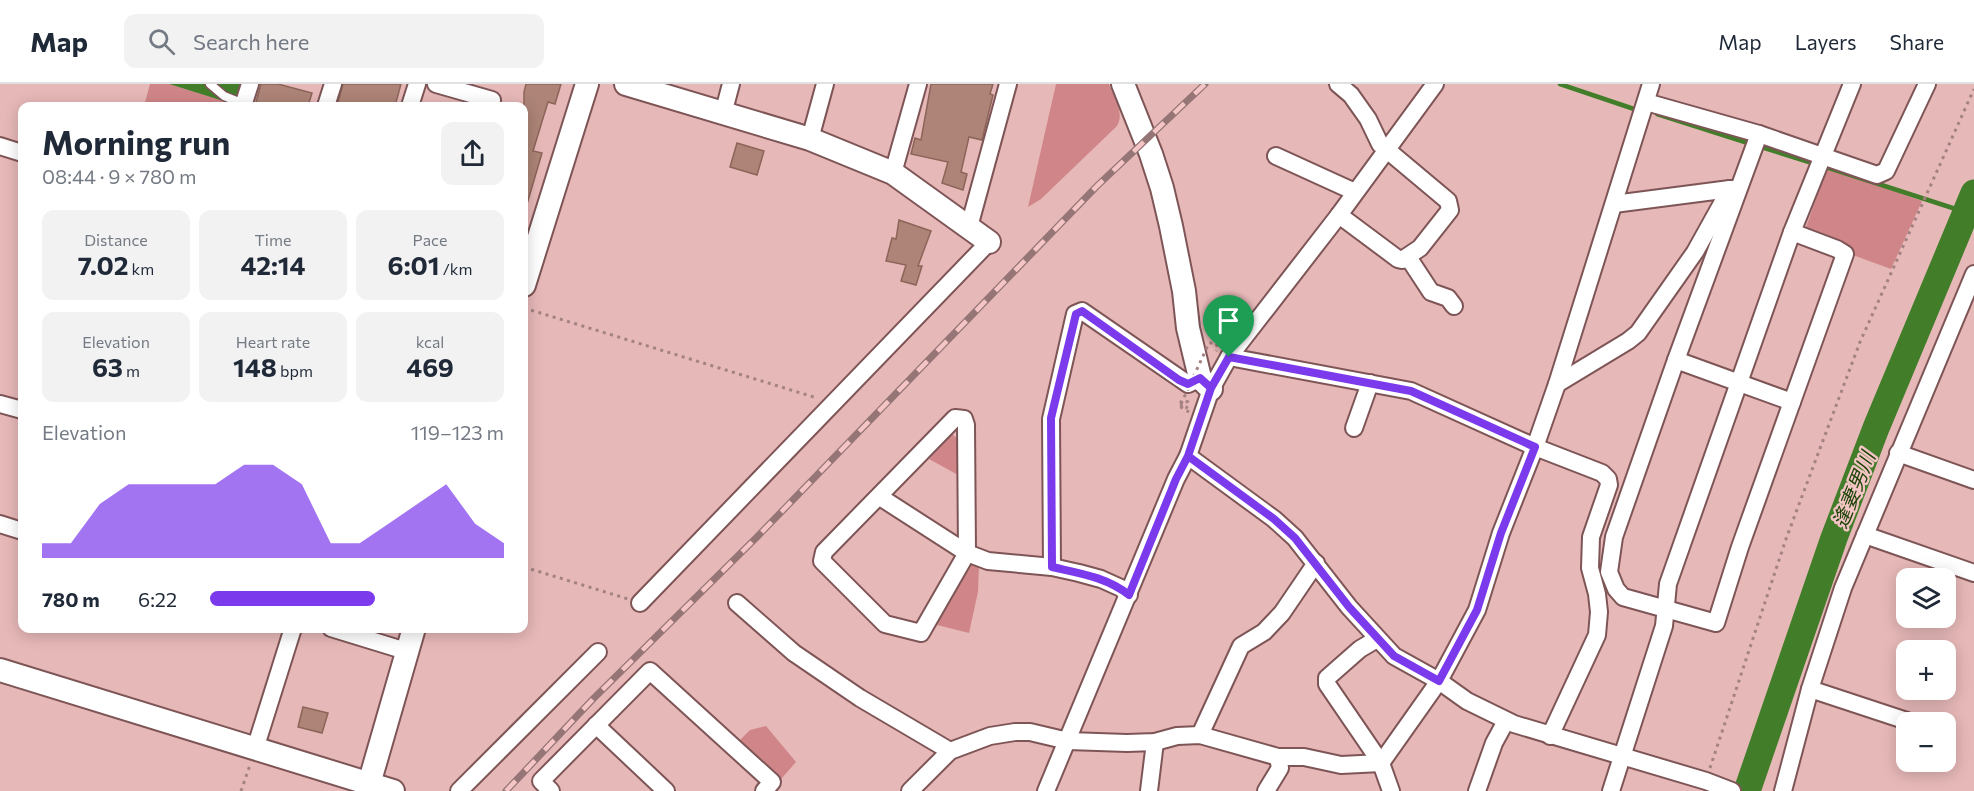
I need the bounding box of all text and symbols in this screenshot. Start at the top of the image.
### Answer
search box [124,14,544,68]
text: Map [30,24,88,58]
icon: search [145,25,178,58]
text: Search here [193,28,309,55]
text: Map [1718,29,1762,54]
text: Layers [1795,29,1857,54]
text: Share [1890,29,1944,54]
text: Morning run [42,121,230,162]
button: share [441,122,504,185]
text: 08:44 · 9 × 780 m [42,164,196,188]
text: Distance [84,230,148,249]
text: Time [255,230,291,249]
text: Pace [413,230,447,249]
text: 7.02 [78,249,128,280]
text: 42:14 [240,249,306,280]
text: 6:01 [388,249,440,280]
text: km [128,259,154,278]
text: /km [440,259,472,278]
pin [1203,295,1254,357]
icon: arrive [1212,304,1245,337]
text: Elevation [82,332,150,351]
text: Heart rate [236,332,310,351]
text: kcal [416,332,444,351]
text: 63 [92,351,123,382]
text: 148 [233,351,277,382]
text: 469 [406,351,454,382]
text: m [123,361,140,380]
text: bpm [277,361,313,380]
text: Elevation [42,420,127,444]
text: 119–123 m [411,420,504,444]
water label: 逢妻男川 [1827,446,1880,531]
map controls [1896,568,1956,772]
button: layers [1896,568,1956,628]
text: 780 m [42,587,100,611]
text: 6:22 [138,587,177,611]
button: + [1896,640,1956,700]
button: − [1896,712,1956,772]

